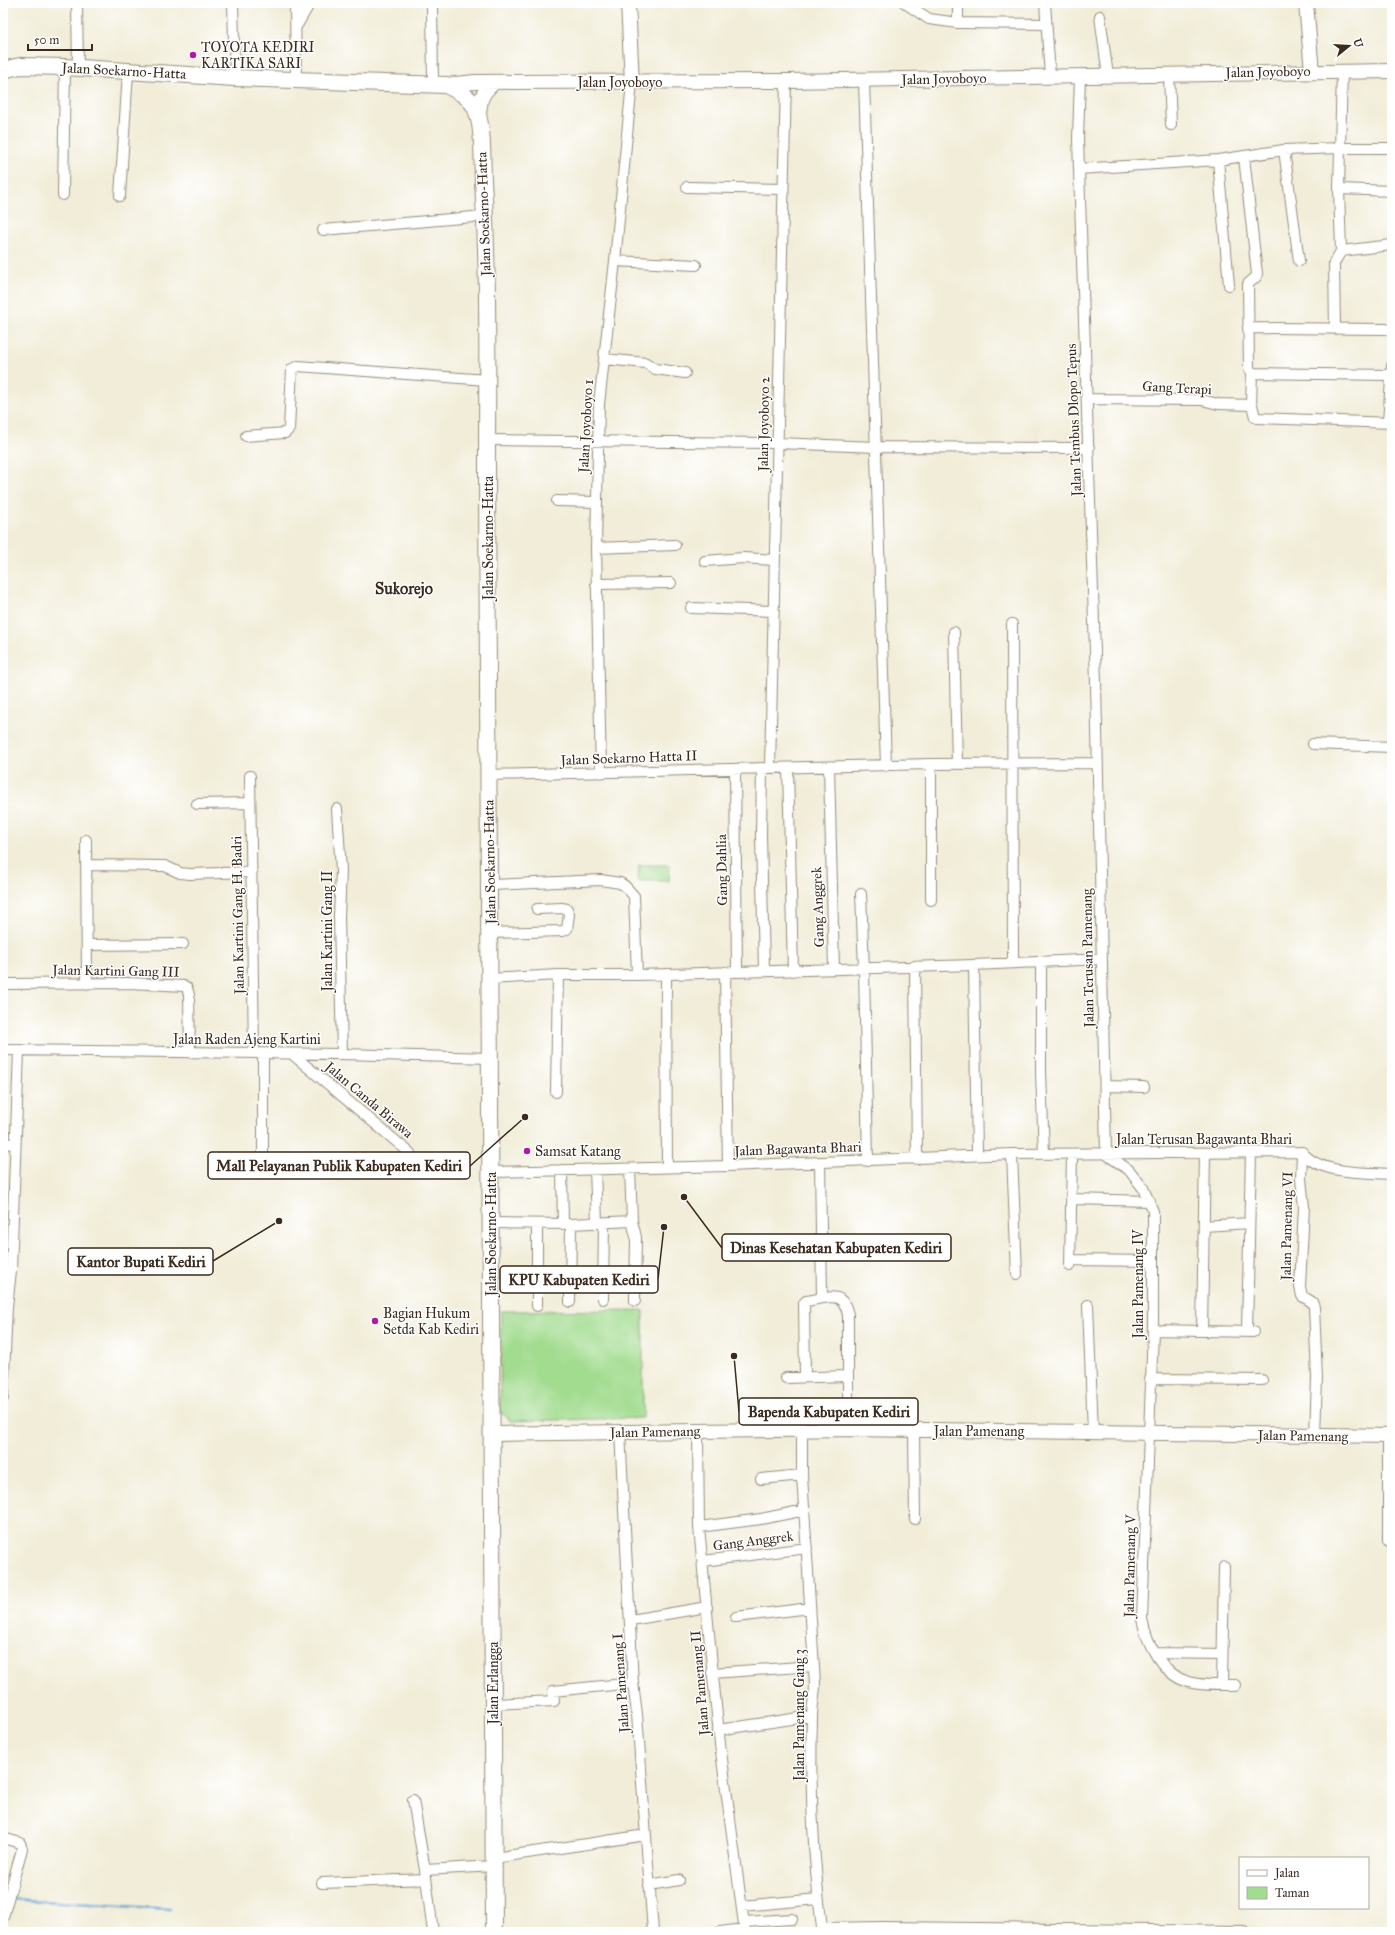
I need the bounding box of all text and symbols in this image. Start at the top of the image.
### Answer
scale bar [28,26,92,52]
north arrow [1329,26,1369,66]
text: 50 m [34,33,59,47]
text: U [1351,37,1366,50]
place label: TOYOTA KEDIRI KARTIKA SARI [201,39,315,72]
marker: TOYOTA KEDIRI KARTIKA SARI [188,50,198,60]
street label: Jalan Soekarno-Hatta [59,59,187,84]
street label: Jalan Joyoboyo [1223,63,1311,82]
street label: Jalan Joyoboyo [899,70,987,89]
street label: Jalan Joyoboyo [576,74,662,92]
street label: Jalan Soekarno-Hatta [473,151,496,279]
street label: Jalan Tembus Dlopo Tepus [1063,343,1086,499]
street label: Jalan Joyoboyo 2 [755,376,774,474]
street label: Jalan Joyoboyo 1 [575,378,598,475]
street label: Gang Terapi [1142,378,1212,398]
street label: Jalan Soekarno-Hatta [480,476,498,602]
district label: Sukorejo [375,579,433,599]
street label: Jalan Soekarno Hatta II [558,747,698,770]
street label: Jalan Soekarno-Hatta [480,799,501,926]
street label: Gang Dahlia [713,834,731,906]
street label: Jalan Kartini Gang H. Badri [228,835,249,996]
street label: Gang Anggrek [808,866,828,948]
street label: Jalan Kartini Gang II [319,870,337,994]
street label: Jalan Terusan Pamenang [1078,888,1099,1030]
street label: Jalan Kartini Gang III [50,961,180,982]
street label: Jalan Raden Ajeng Kartini [171,1031,321,1049]
street label: Jalan Canda Birawa [319,1057,417,1143]
street label: Jalan Terusan Bagawanta Bhari [1114,1131,1292,1149]
street label: Jalan Bagawanta Bhari [732,1138,862,1161]
place label: Samsat Katang [535,1143,621,1160]
marker: Samsat Katang [522,1146,532,1156]
callout: Mall Pelayanan Publik Kabupaten Kediri [208,1152,470,1179]
text: Mall Pelayanan Publik Kabupaten Kediri [216,1157,463,1176]
street label: Jalan Pamenang VI [1278,1171,1297,1283]
street label: Jalan Soekarno-Hatta [483,1172,501,1298]
street label: Jalan Pamenang IV [1130,1228,1148,1341]
callout: Dinas Kesehatan Kabupaten Kediri [722,1234,951,1261]
text: Dinas Kesehatan Kabupaten Kediri [730,1239,943,1258]
callout: Kantor Bupati Kediri [68,1248,213,1275]
text: Kantor Bupati Kediri [76,1253,207,1272]
callout: KPU Kabupaten Kediri [500,1266,658,1293]
text: KPU Kabupaten Kediri [508,1271,651,1290]
place label: Bagian Hukum Setda Kab Kediri [383,1305,479,1338]
marker: Bagian Hukum Setda Kab Kediri [370,1316,380,1326]
callout: Bapenda Kabupaten Kediri [739,1398,918,1425]
text: Bapenda Kabupaten Kediri [748,1403,911,1422]
street label: Jalan Pamenang [608,1423,701,1442]
street label: Jalan Pamenang [932,1423,1025,1441]
street label: Jalan Pamenang [1256,1427,1349,1446]
street label: Jalan Pamenang V [1121,1513,1140,1620]
street label: Gang Anggrek [712,1528,795,1554]
street label: Jalan Pamenang II [687,1630,714,1738]
street label: Jalan Pamenang I [609,1633,634,1735]
street label: Jalan Erlangga [485,1641,503,1726]
street label: Jalan Pamenang Gang 3 [791,1649,809,1783]
legend [1239,1857,1369,1909]
text: Jalan [1273,1866,1300,1881]
text: Taman [1275,1886,1310,1900]

